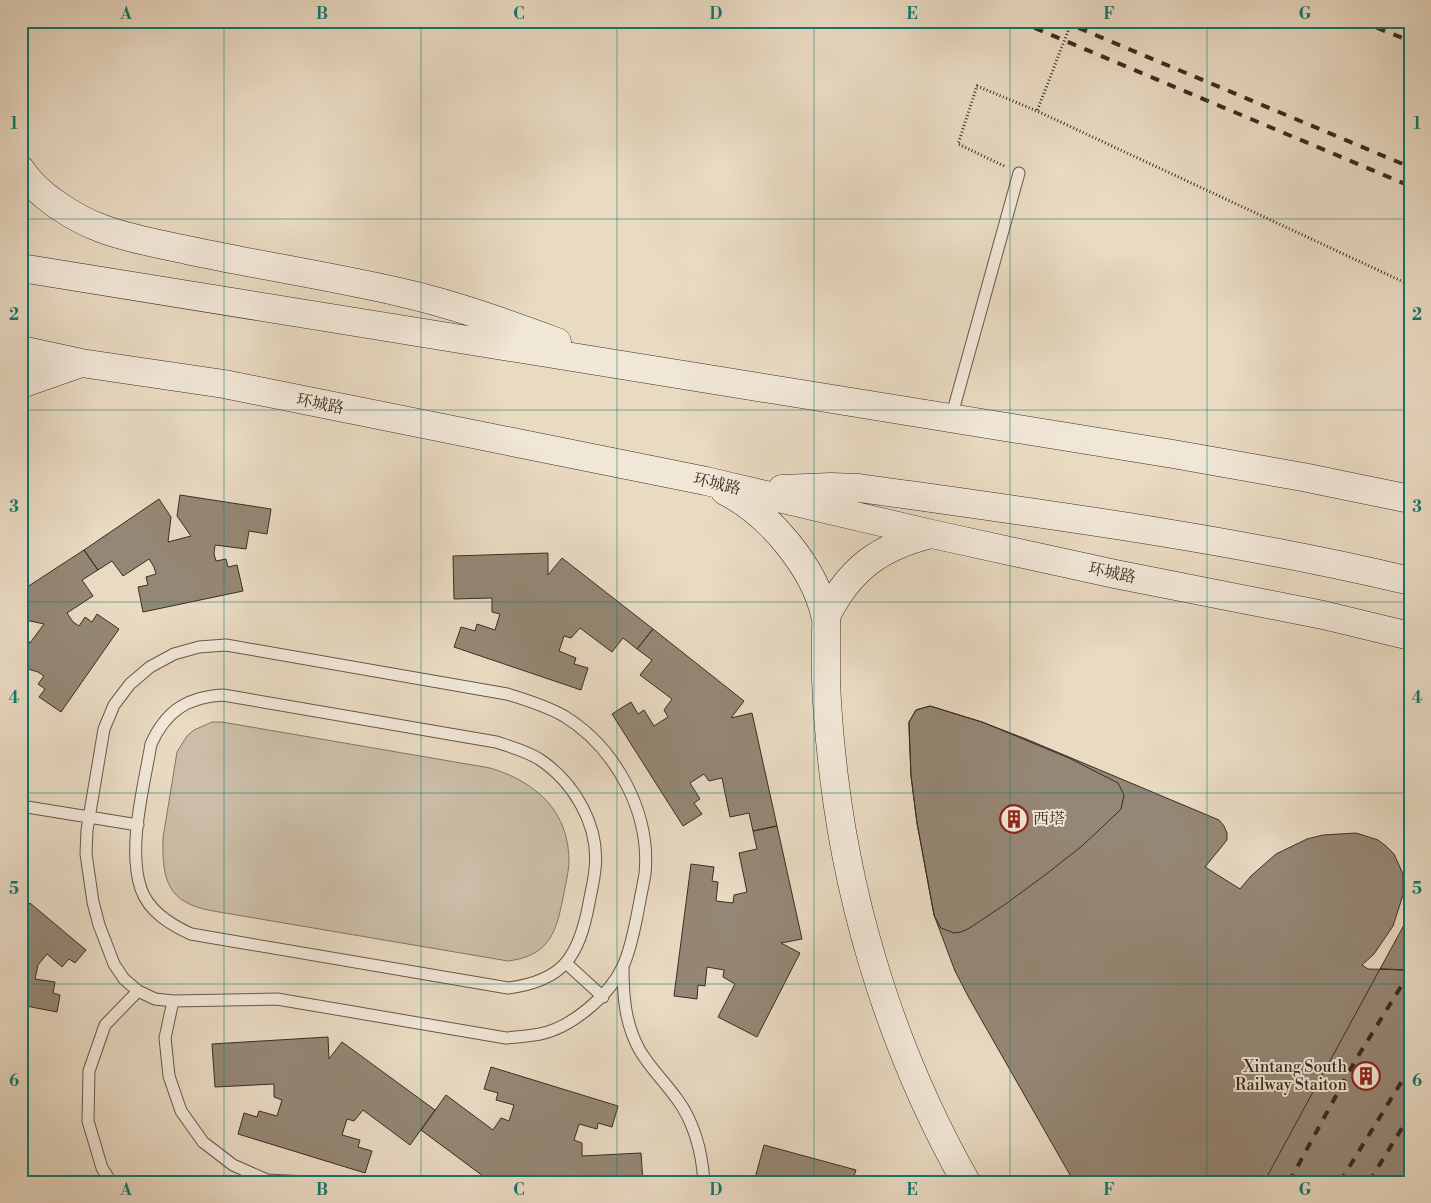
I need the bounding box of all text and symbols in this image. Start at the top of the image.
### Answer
text: A [119,4,132,24]
text: B [316,4,328,24]
text: C [513,4,525,24]
text: D [710,4,723,24]
text: E [906,4,918,24]
text: F [1103,4,1115,24]
text: G [1299,4,1312,24]
text: 1 [10,114,18,134]
text: 1 [1413,114,1421,134]
text: 2 [9,305,19,325]
text: 2 [1412,305,1422,325]
street label: 环城路 [295,390,345,418]
street label: 环城路 [691,469,743,499]
text: 3 [9,497,19,517]
text: 3 [1412,497,1422,517]
street label: 环城路 [1086,558,1138,588]
text: 4 [9,688,20,708]
text: 4 [1412,688,1423,708]
building icon: 西塔 [999,804,1029,834]
place label: 西塔 [1033,809,1065,829]
text: 5 [9,879,19,899]
text: 5 [1412,879,1422,899]
place label: Xintang South Railway Staiton [1235,1057,1347,1095]
building icon: Xintang South Railway Staiton [1351,1061,1381,1091]
text: 6 [9,1071,19,1091]
text: 6 [1412,1071,1422,1091]
text: A [119,1180,132,1200]
text: B [316,1180,328,1200]
text: C [513,1180,525,1200]
text: D [710,1180,723,1200]
text: E [906,1180,918,1200]
text: F [1103,1180,1115,1200]
text: G [1299,1180,1312,1200]

